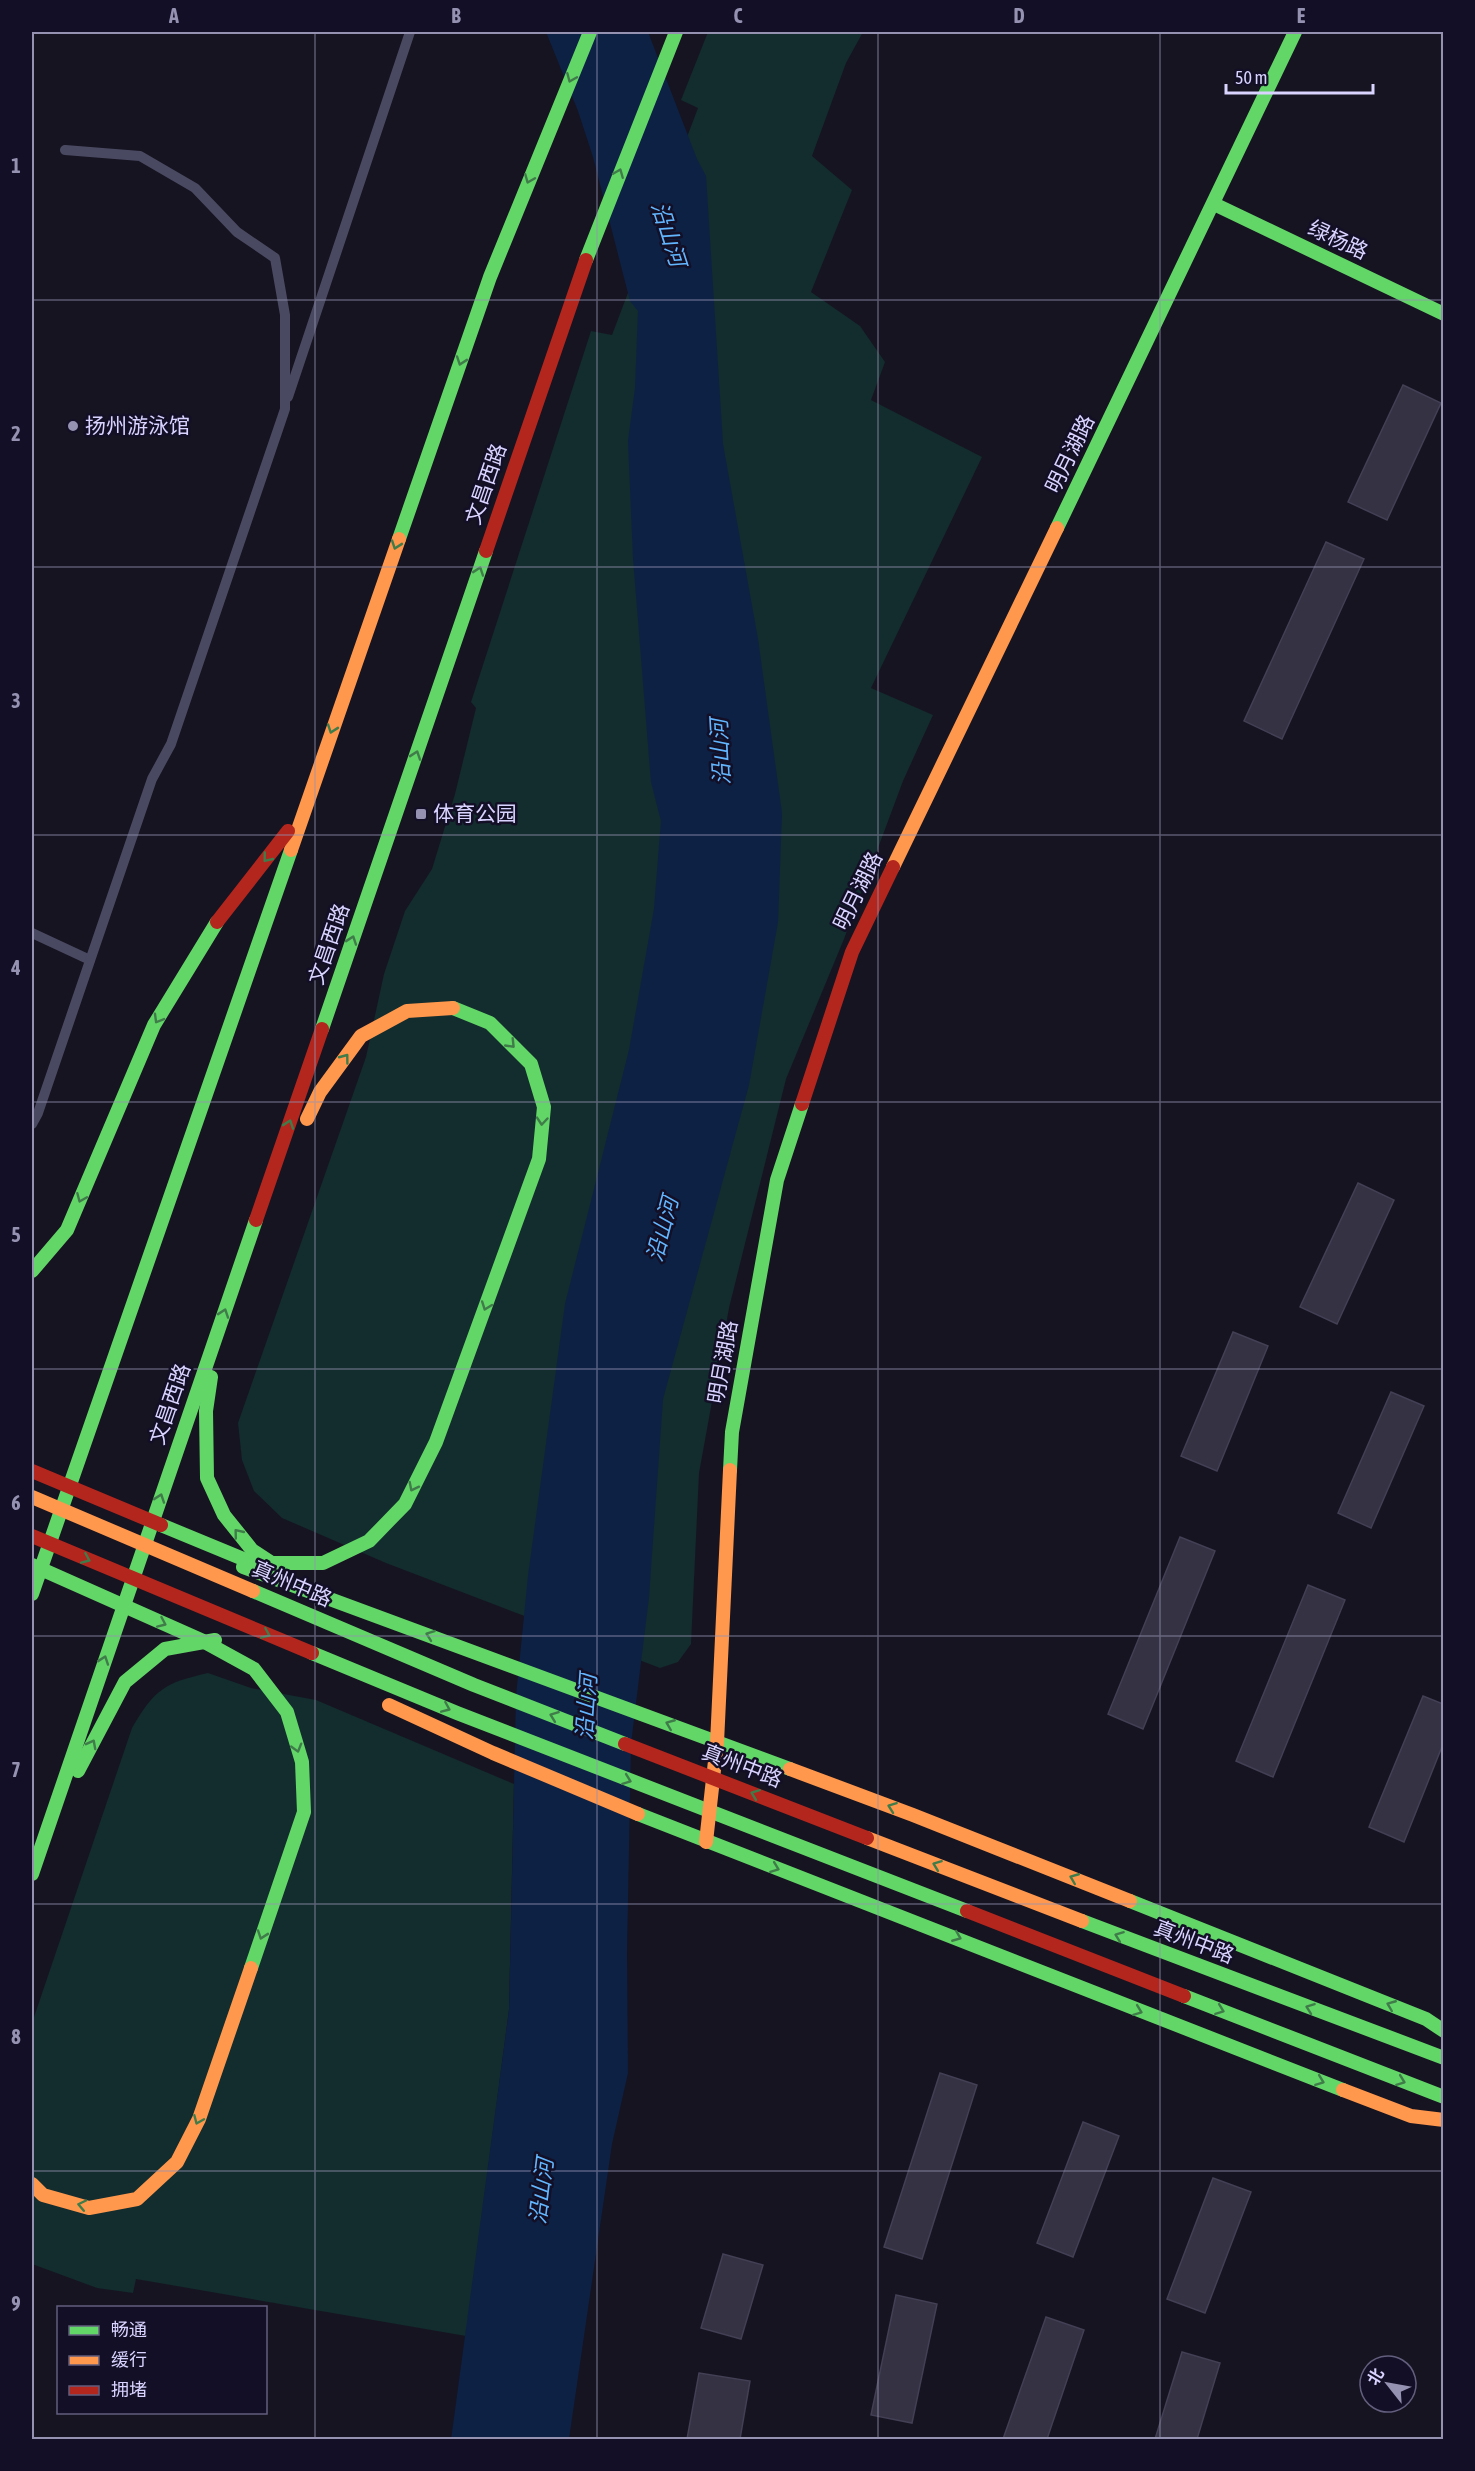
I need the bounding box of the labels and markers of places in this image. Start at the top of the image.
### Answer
place label: 扬州游泳馆 [85,413,190,437]
marker: 扬州游泳馆 [66,419,80,433]
place label: 体育公园 [433,801,517,825]
marker: 体育公园 [414,807,428,821]

